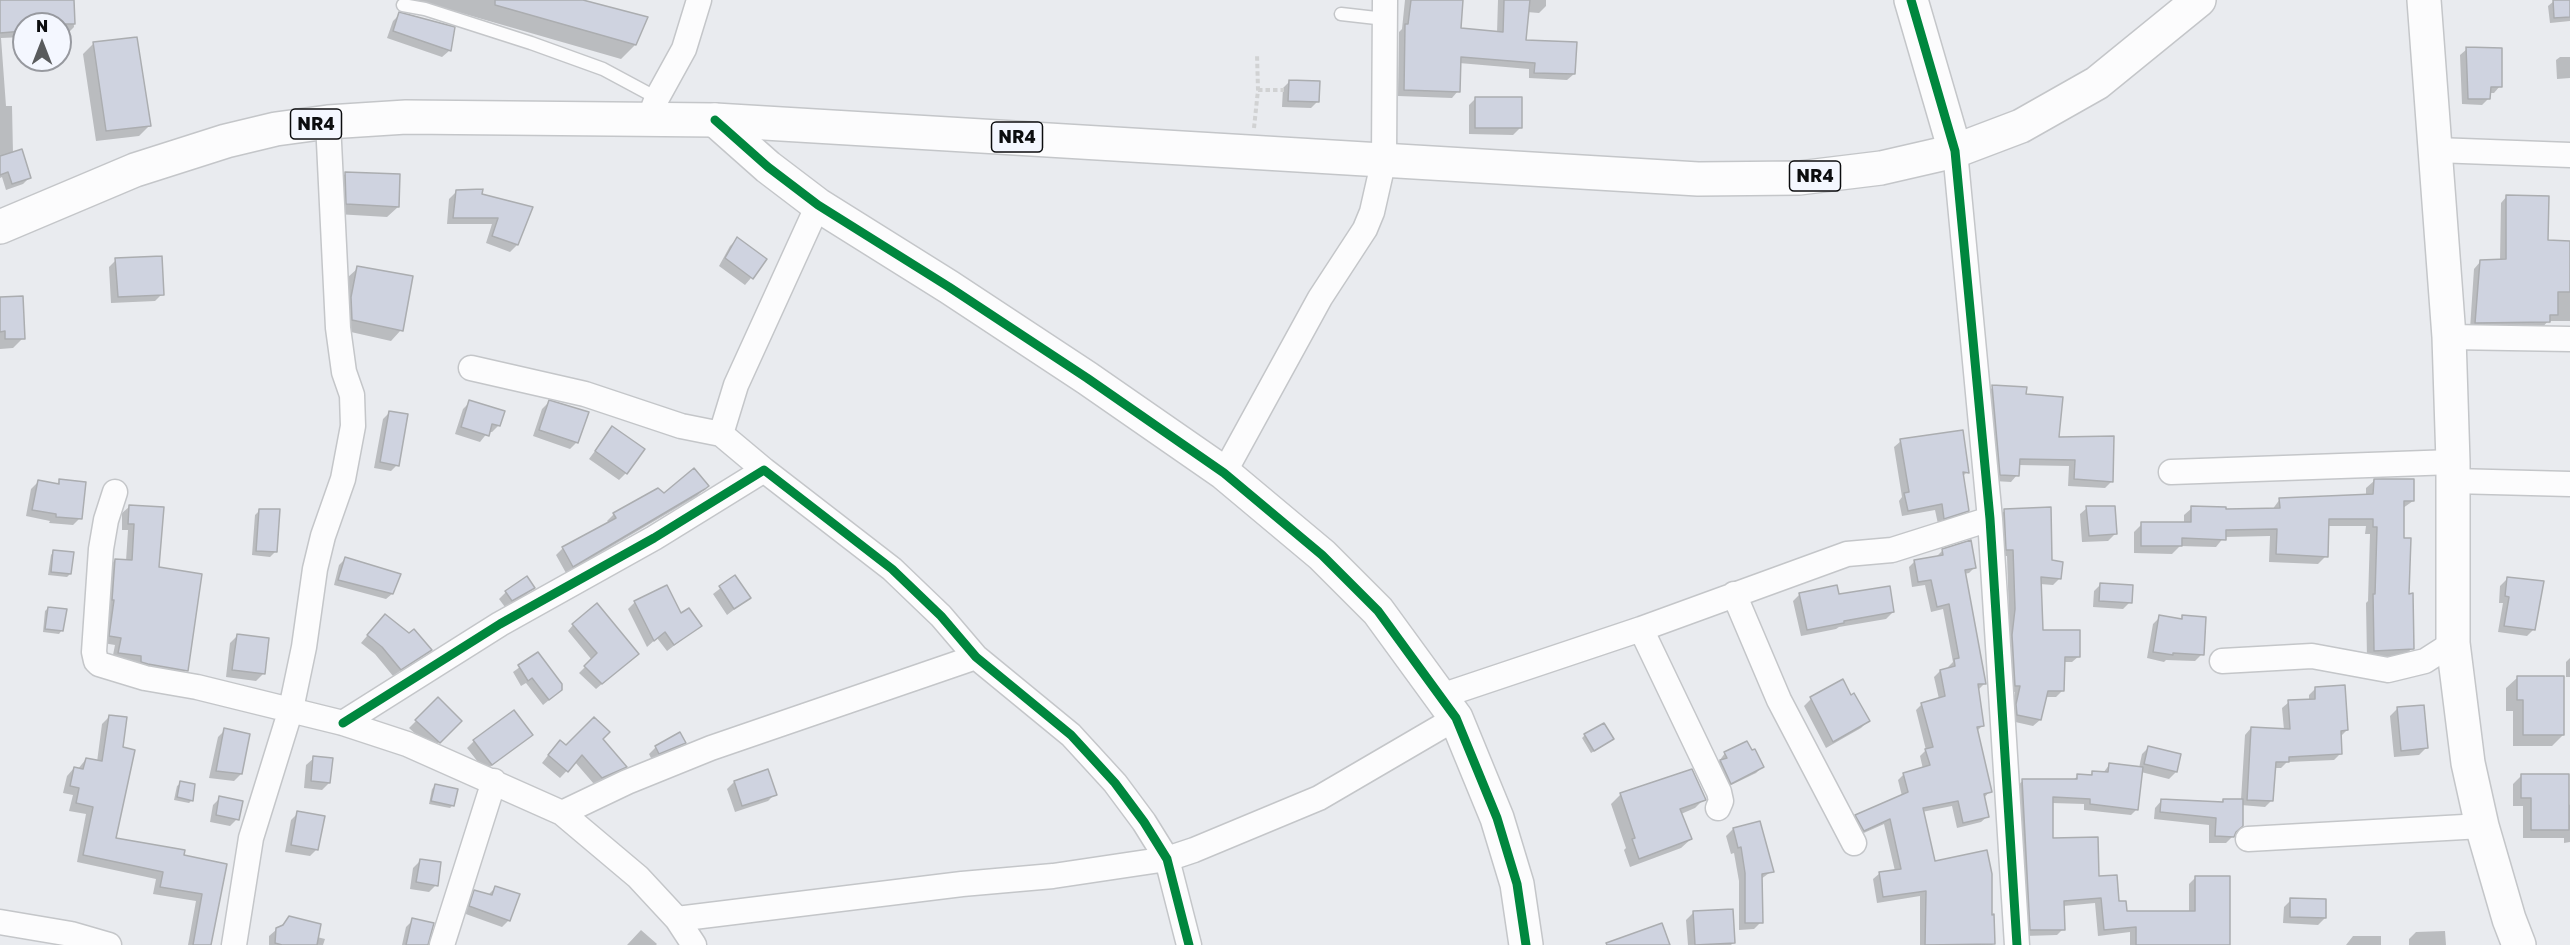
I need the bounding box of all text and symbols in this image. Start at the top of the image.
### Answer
north arrow [12,12,72,72]
text: N [36,16,48,36]
road number: NR4 [290,109,342,139]
road number: NR4 [992,122,1042,152]
road number: NR4 [1790,161,1840,191]

